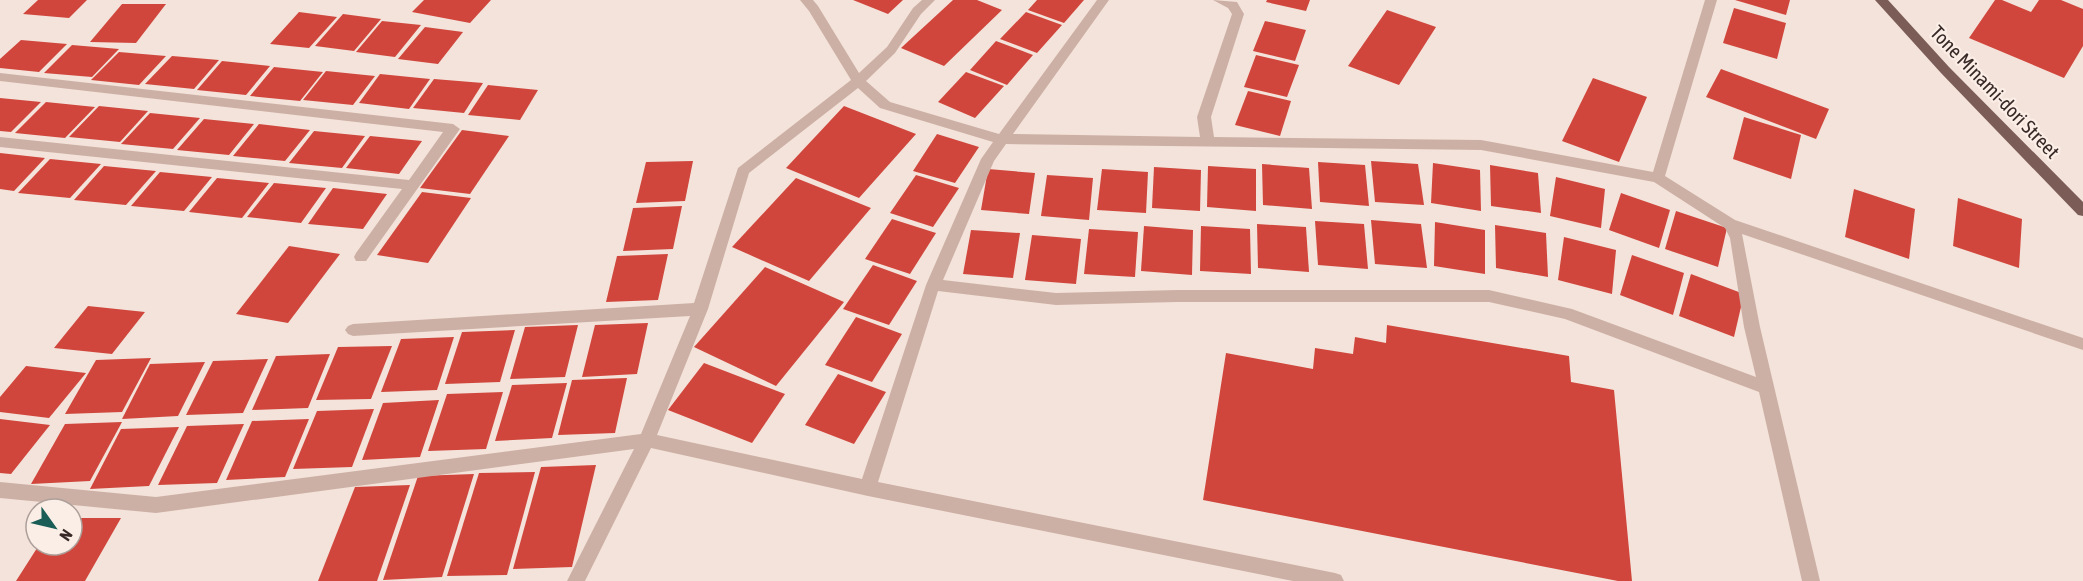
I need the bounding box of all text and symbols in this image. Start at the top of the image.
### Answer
street label: Tone Minami-dori Street [1926,21,2065,163]
north arrow [24,497,84,557]
text: N [56,526,77,544]

